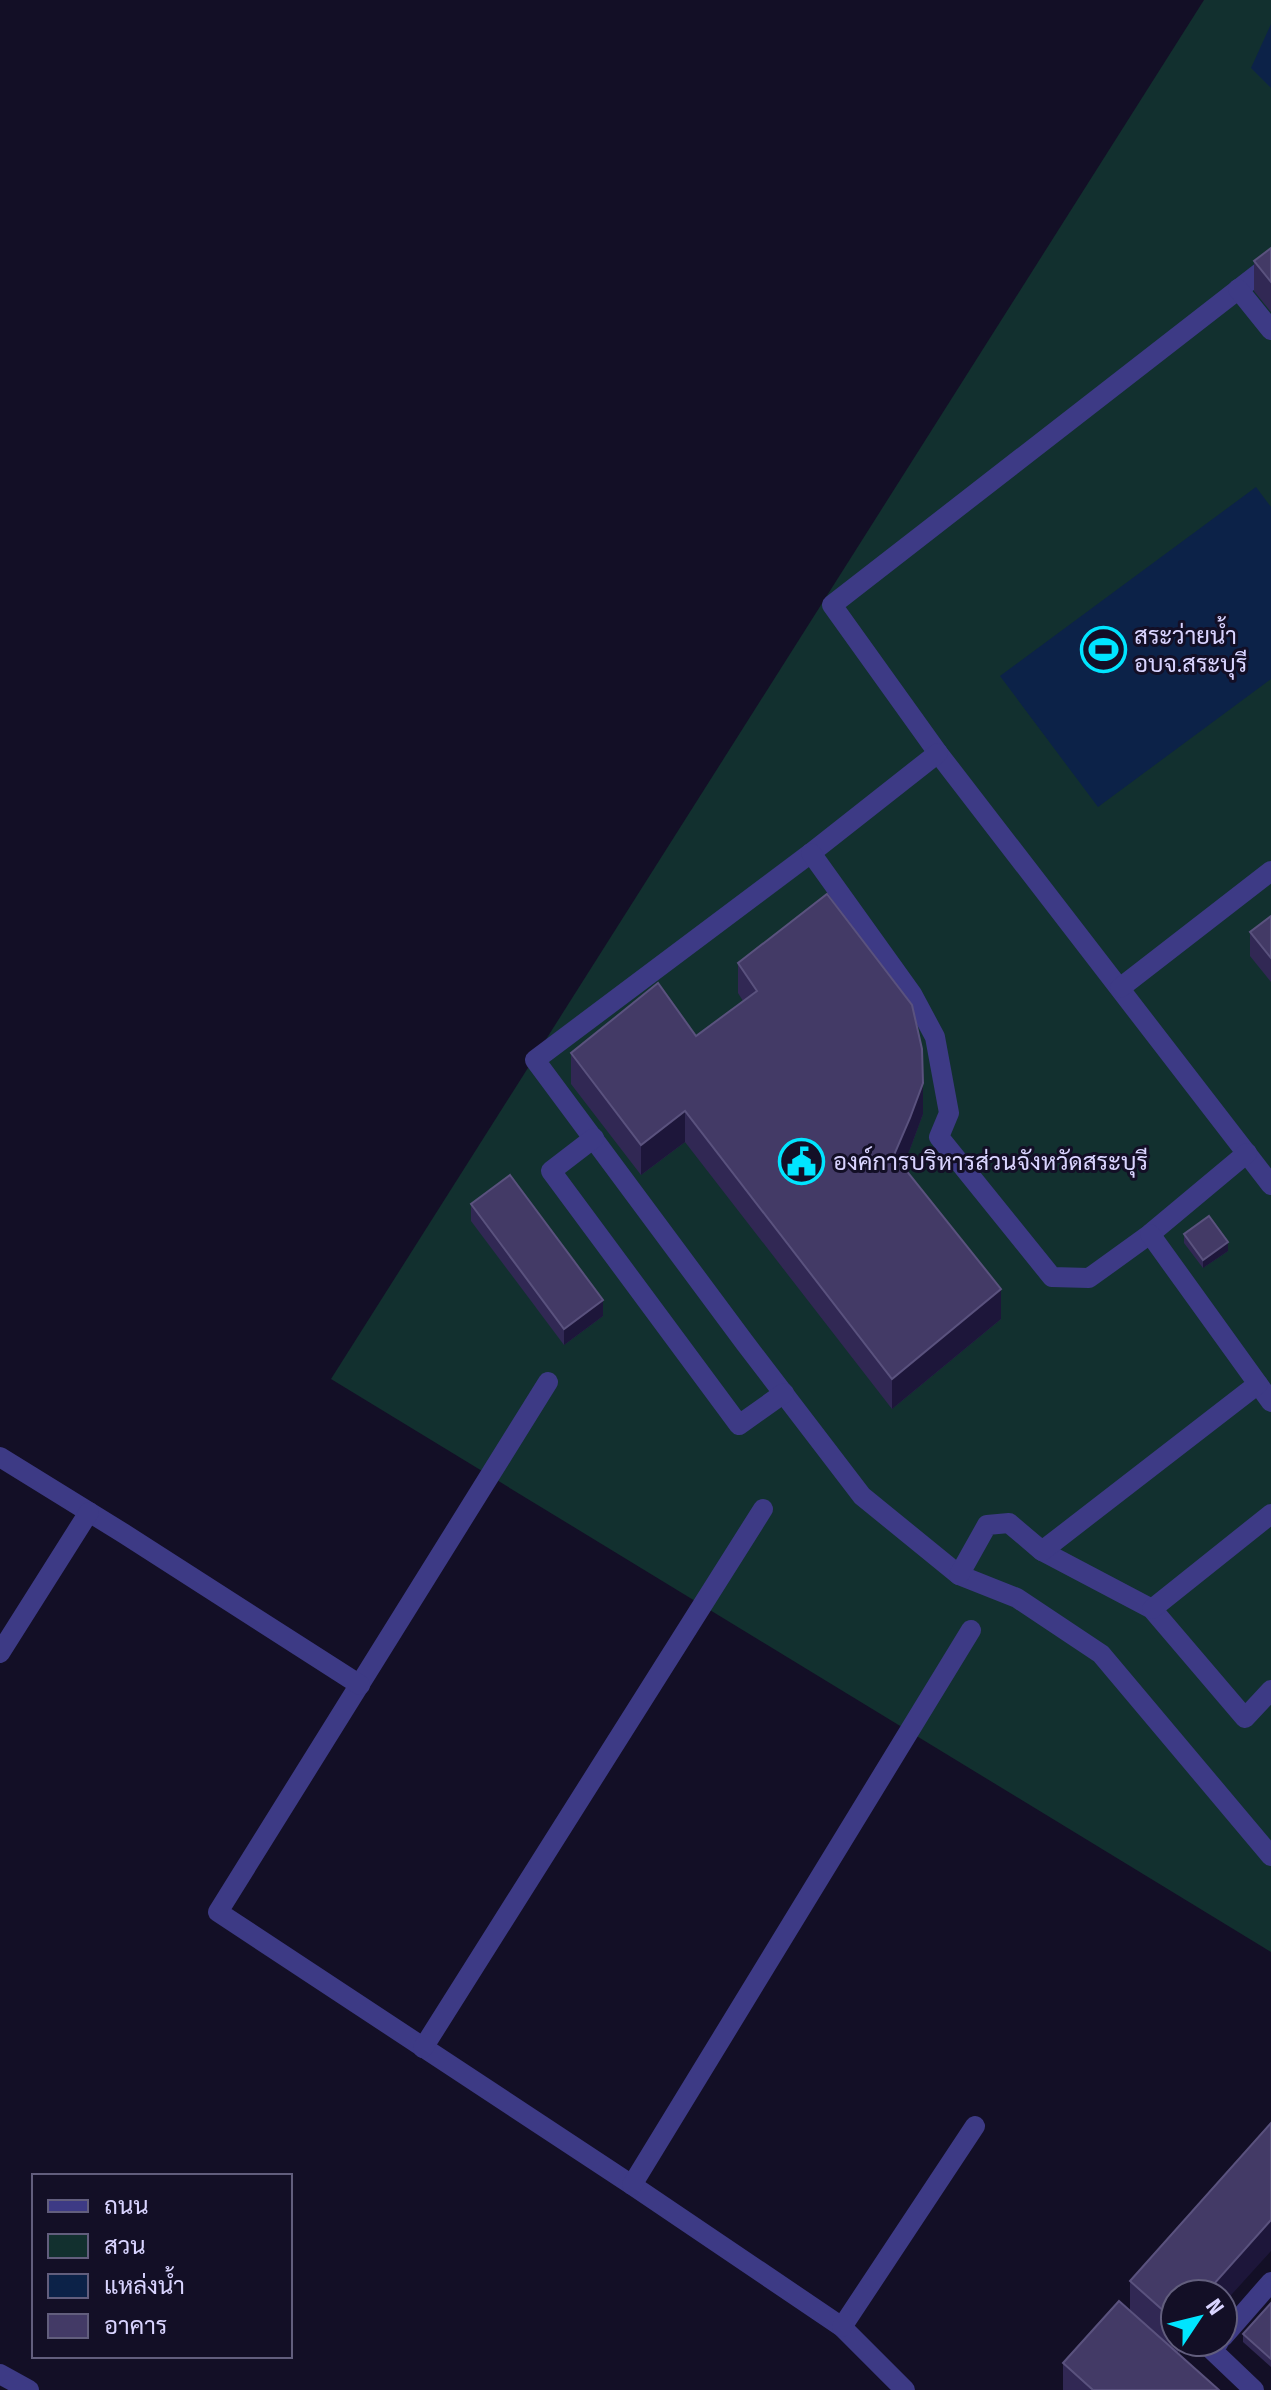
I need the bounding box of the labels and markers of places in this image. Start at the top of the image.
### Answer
place label: สระว่ายน้ำ อบจ.สระบุรี [1134,616,1247,680]
sports icon: สระว่ายน้ำ อบจ.สระบุรี [1079,626,1127,674]
public building icon: องค์การบริหารส่วนจังหวัดสระบุรี [778,1138,826,1186]
place label: องค์การบริหารส่วนจังหวัดสระบุรี [833,1146,1148,1178]

